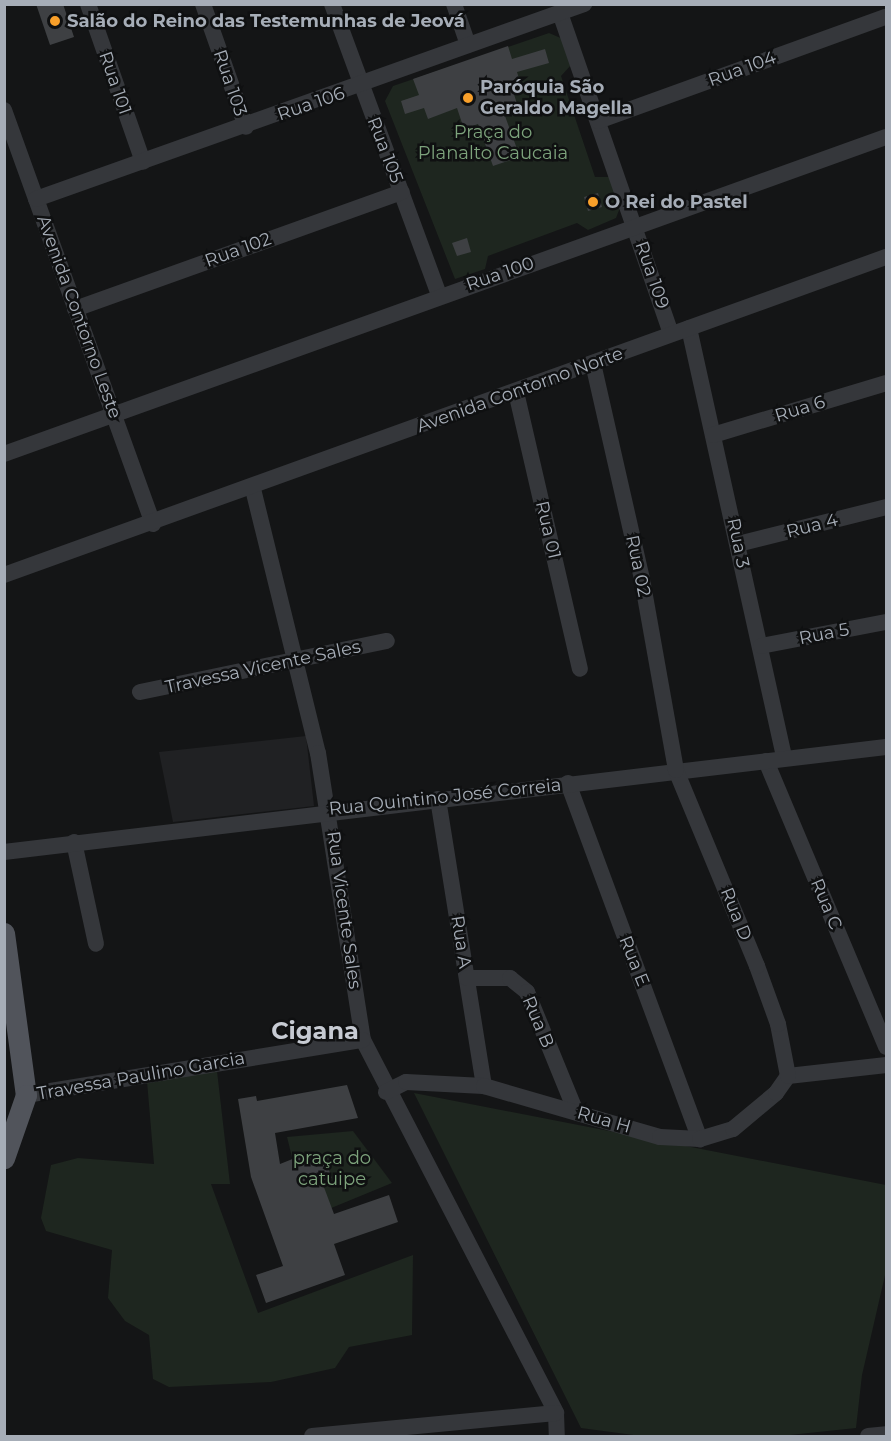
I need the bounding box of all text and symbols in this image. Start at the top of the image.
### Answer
place label: Salão do Reino das Testemunhas de Jeová [67,10,465,32]
marker: Salão do Reino das Testemunhas de Jeová [48,14,62,28]
street label: Rua 103 [209,47,251,119]
street label: Rua 104 [705,47,779,91]
street label: Rua 101 [94,49,136,117]
place label: Paróquia São Geraldo Magella [480,77,632,119]
street label: Rua 106 [274,82,348,126]
marker: Paróquia São Geraldo Magella [461,91,475,105]
street label: Rua 105 [363,114,407,186]
park label: Praça do Planalto Caucaia [418,122,568,164]
place label: O Rei do Pastel [605,191,748,213]
marker: O Rei do Pastel [586,195,600,209]
street label: Avenida Contorno Leste [32,212,126,422]
street label: Rua 102 [202,228,274,272]
street label: Rua 109 [630,238,674,312]
street label: Rua 100 [463,252,537,296]
street label: Avenida Contorno Norte [414,343,626,437]
street label: Rua 6 [772,391,828,427]
street label: Rua 01 [531,499,565,561]
street label: Rua 4 [784,509,840,543]
street label: Rua 3 [722,516,754,570]
street label: Rua 02 [621,533,655,599]
street label: Rua 5 [797,619,851,649]
street label: Travessa Vicente Sales [163,636,363,698]
street label: Rua Quintino José Correia [328,774,562,820]
street label: Rua Vicente Sales [322,830,366,990]
street label: Rua C [806,875,846,933]
street label: Rua D [716,884,756,944]
street label: Rua A [446,914,476,970]
street label: Rua E [614,933,654,989]
street label: Rua B [518,993,558,1051]
district label: Cigana [271,1017,359,1045]
street label: Travessa Paulino Garcia [35,1047,247,1105]
street label: Rua H [575,1102,633,1138]
park label: praça do catuipe [293,1148,371,1190]

